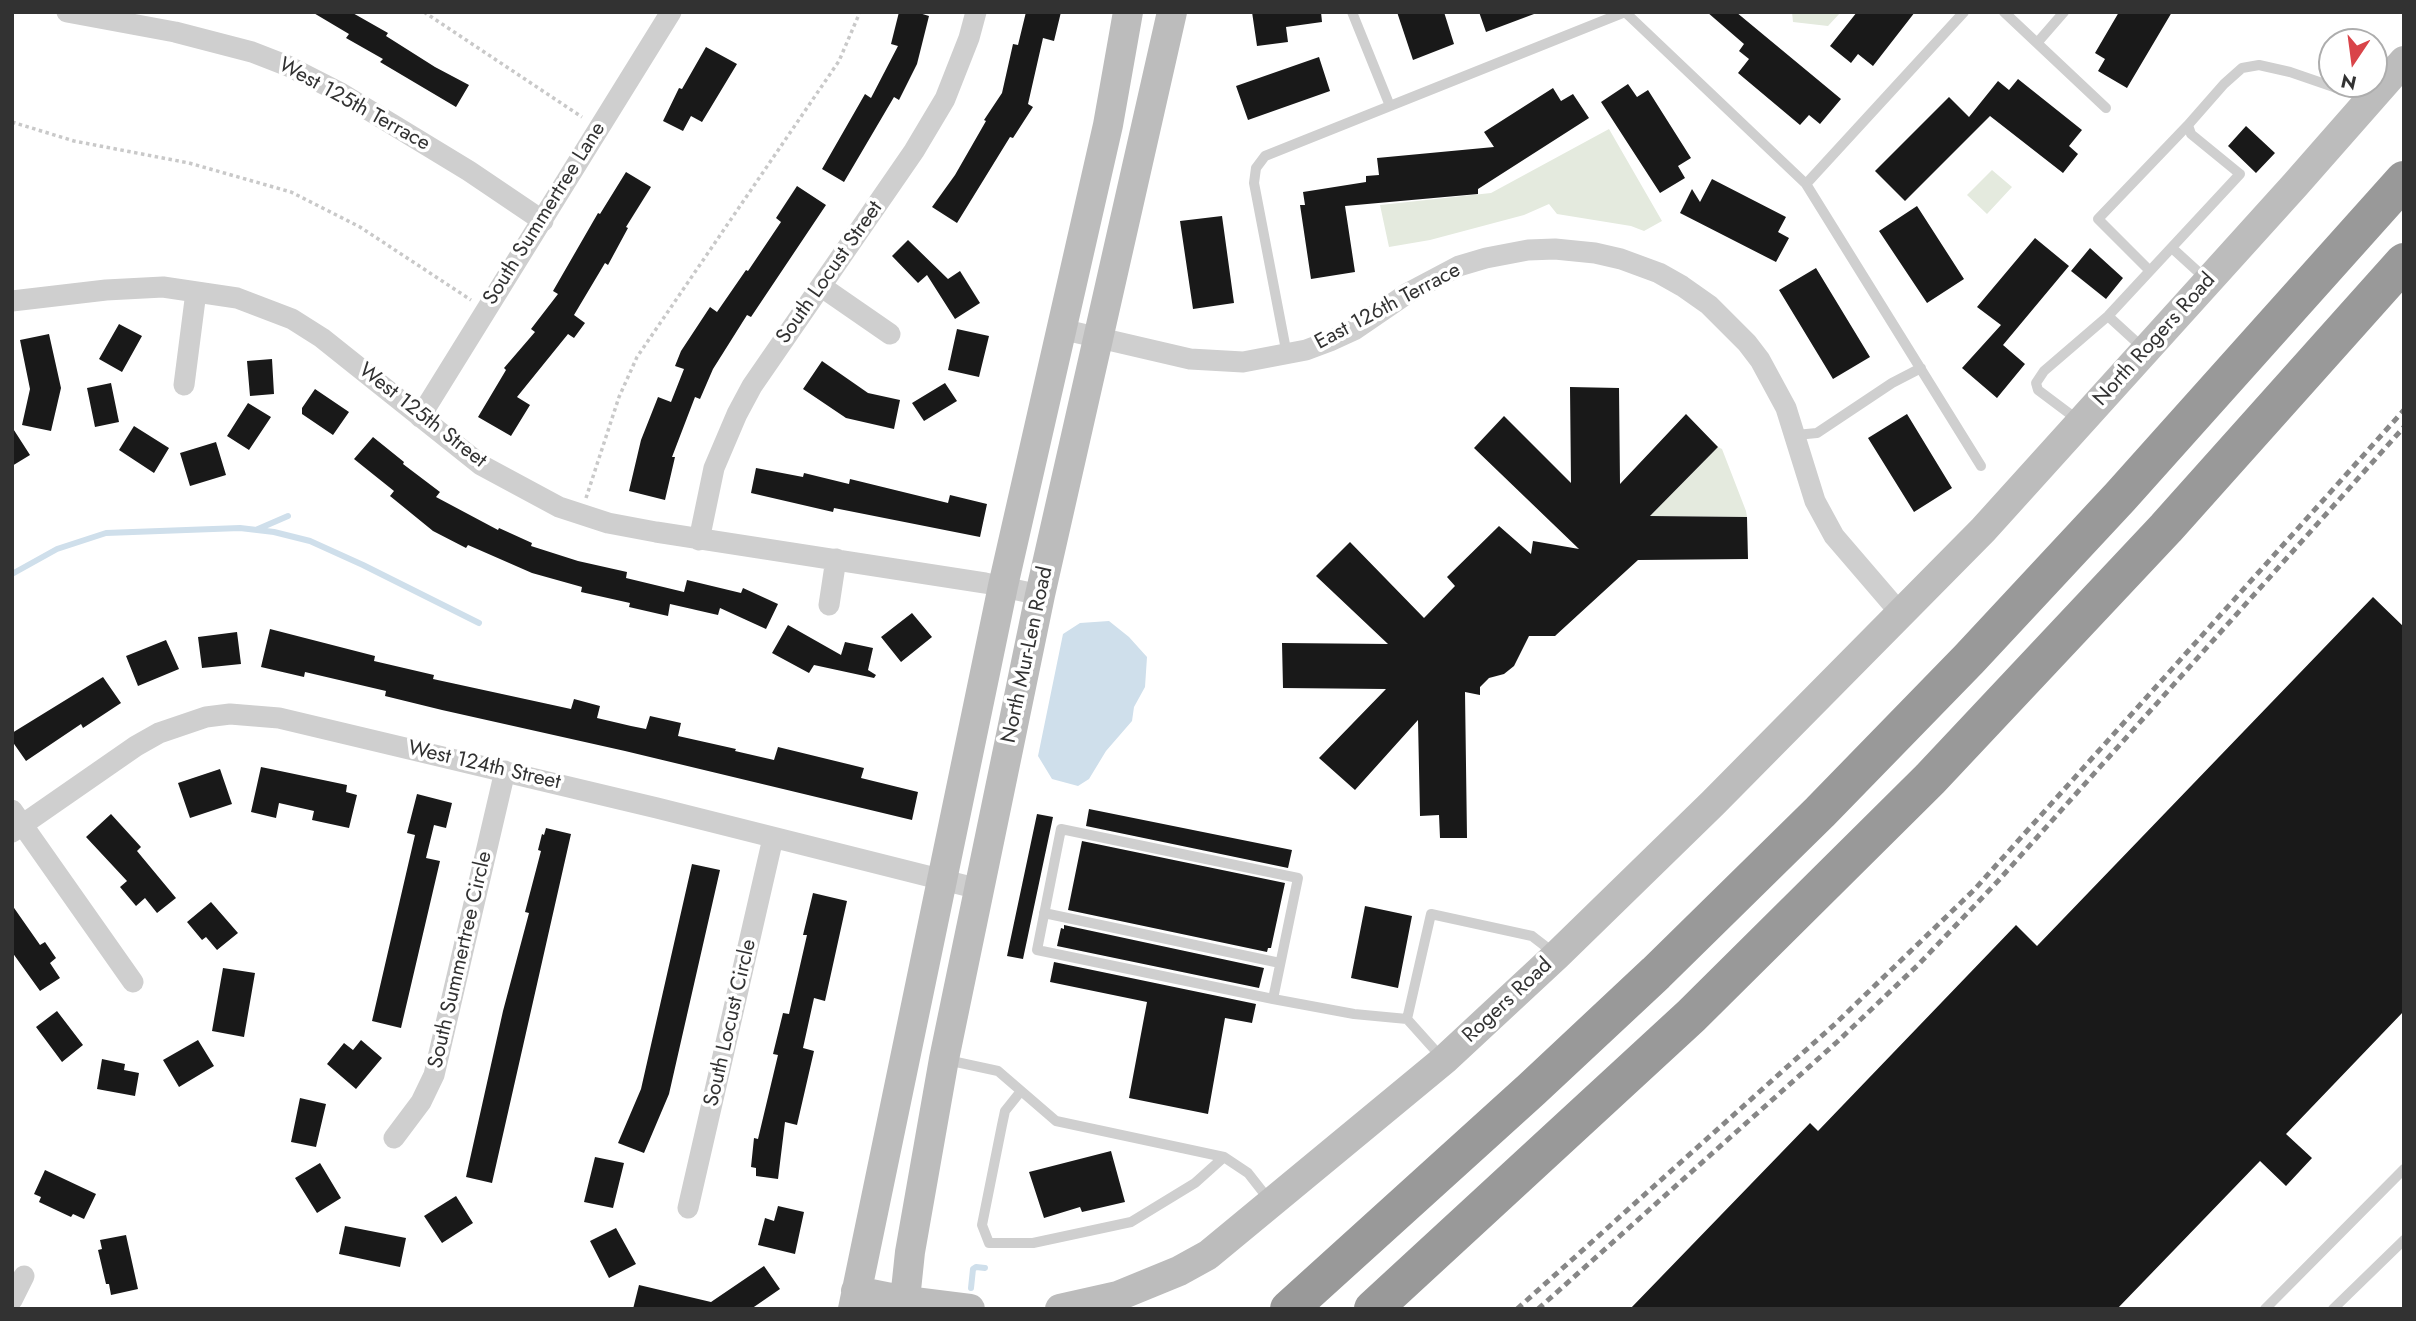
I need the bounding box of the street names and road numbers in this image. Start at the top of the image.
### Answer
street label: West 125th Terrace [274,53,434,157]
street label: South Summertree Lane [478,118,612,310]
street label: South Locust Street [771,197,889,349]
street label: East 126th Terrace [1311,258,1465,356]
street label: North Rogers Road [2089,268,2221,412]
street label: West 125th Street [353,358,491,474]
street label: North Mur-Len Road [997,564,1059,746]
street label: West 124th Street [405,736,563,796]
street label: South Summertree Circle [424,849,498,1071]
street label: South Locust Circle [700,937,762,1109]
street label: Rogers Road [1458,953,1558,1049]

